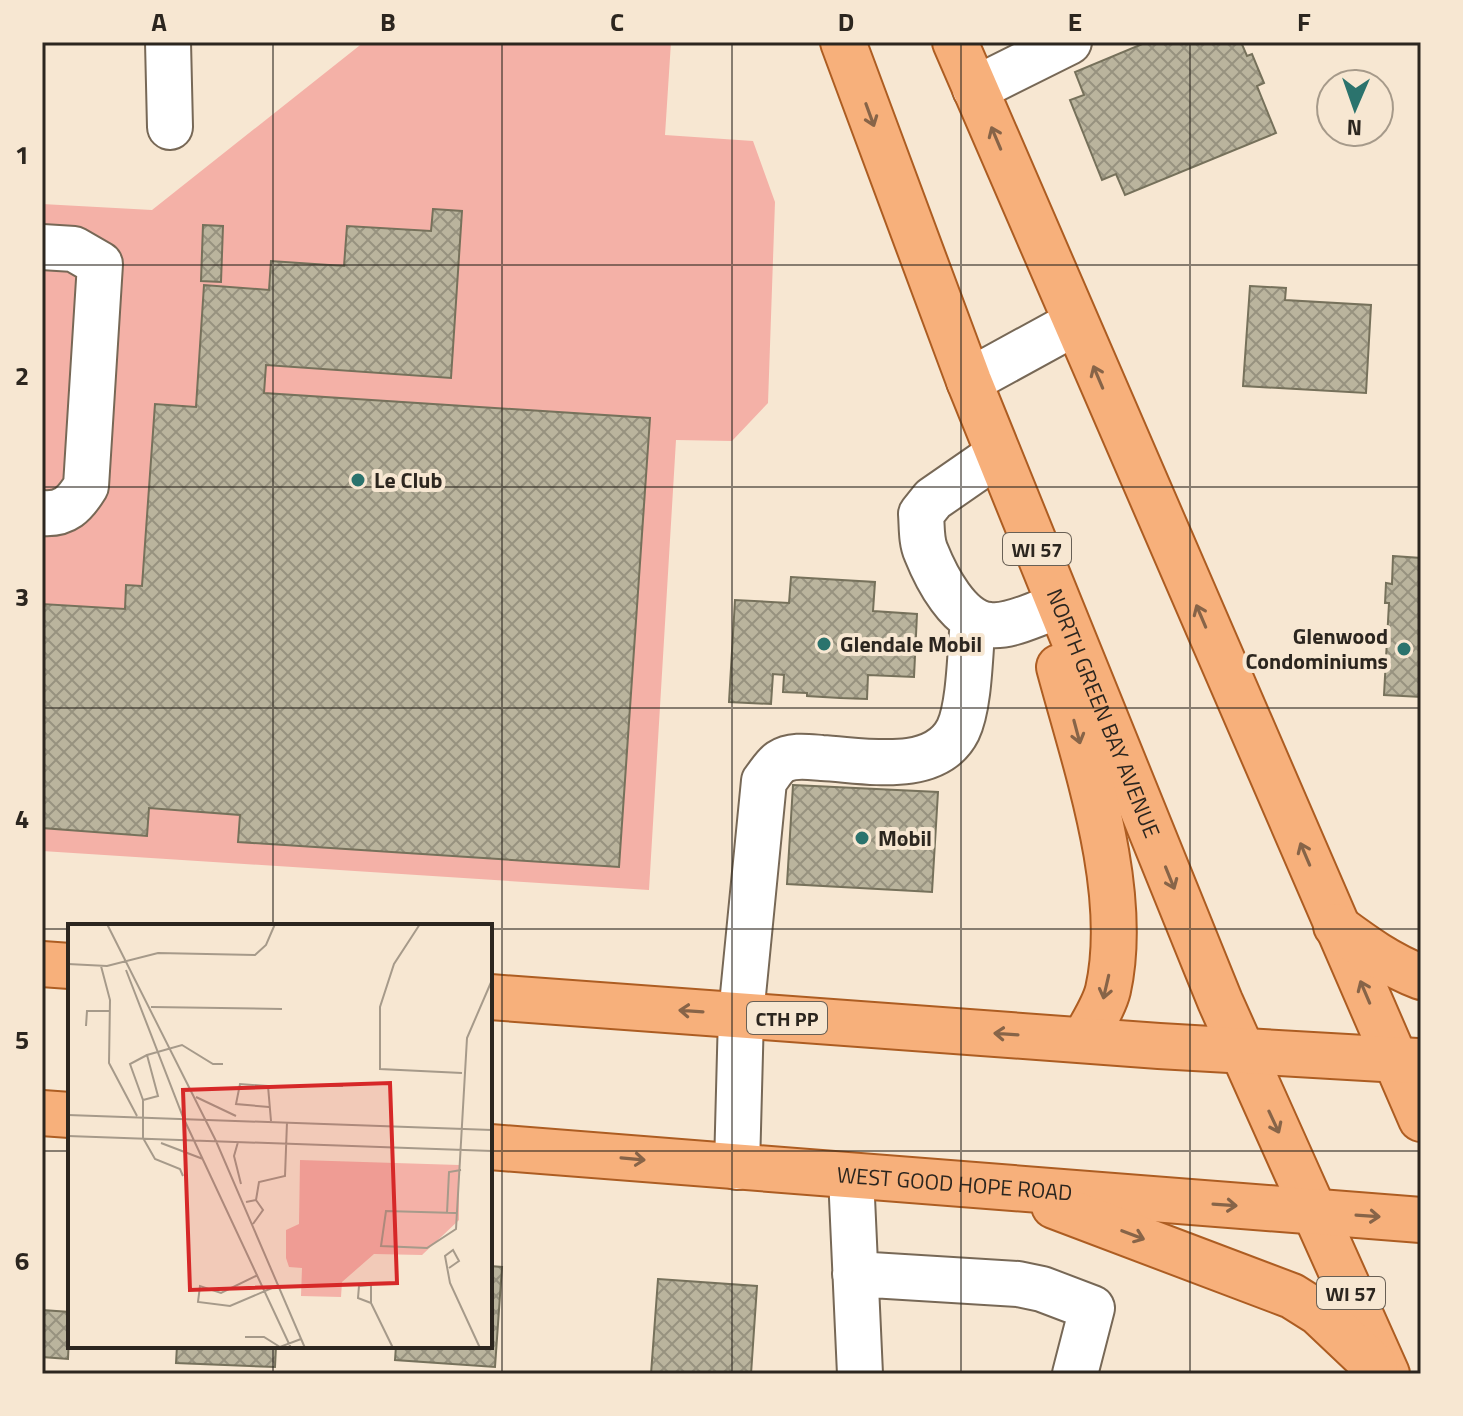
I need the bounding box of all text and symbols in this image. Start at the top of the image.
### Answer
text: A [151,2,167,41]
text: B [380,2,396,41]
text: C [610,2,624,41]
text: D [838,2,854,41]
text: E [1068,2,1082,41]
text: F [1297,2,1311,41]
north arrow [1315,68,1395,148]
one-way arrow [864,102,878,127]
text: N [1346,111,1363,145]
one-way arrow [988,126,1003,151]
text: 1 [15,135,29,174]
text: 2 [15,356,29,395]
one-way arrow [1090,365,1105,390]
place label: Le Club [374,463,442,497]
marker: Le Club [349,471,367,489]
road number: WI 57 [1003,533,1071,565]
text: 3 [15,577,29,616]
street label: NORTH GREEN BAY AVENUE [1038,583,1169,843]
one-way arrow [1193,604,1208,628]
place label: Glenwood Condominiums [1246,619,1388,678]
place label: Glendale Mobil [840,627,982,661]
marker: Glendale Mobil [815,635,833,653]
marker: Glenwood Condominiums [1395,640,1413,658]
one-way arrow [1070,719,1085,745]
text: 4 [15,799,29,838]
place label: Mobil [878,821,932,855]
marker: Mobil [853,829,871,847]
one-way arrow [1296,842,1311,867]
one-way arrow [1164,865,1179,890]
inset map [68,924,492,1348]
one-way arrow [1098,974,1113,1000]
one-way arrow [1356,981,1371,1005]
road number: CTH PP [747,1002,827,1034]
one-way arrow [678,1003,705,1018]
text: 5 [15,1020,29,1059]
one-way arrow [993,1026,1020,1041]
one-way arrow [1267,1109,1282,1134]
one-way arrow [619,1152,646,1167]
street label: WEST GOOD HOPE ROAD [835,1157,1074,1210]
one-way arrow [1211,1198,1238,1213]
one-way arrow [1354,1209,1381,1224]
one-way arrow [1120,1229,1144,1243]
text: 6 [15,1241,29,1280]
road number: WI 57 [1317,1277,1385,1309]

